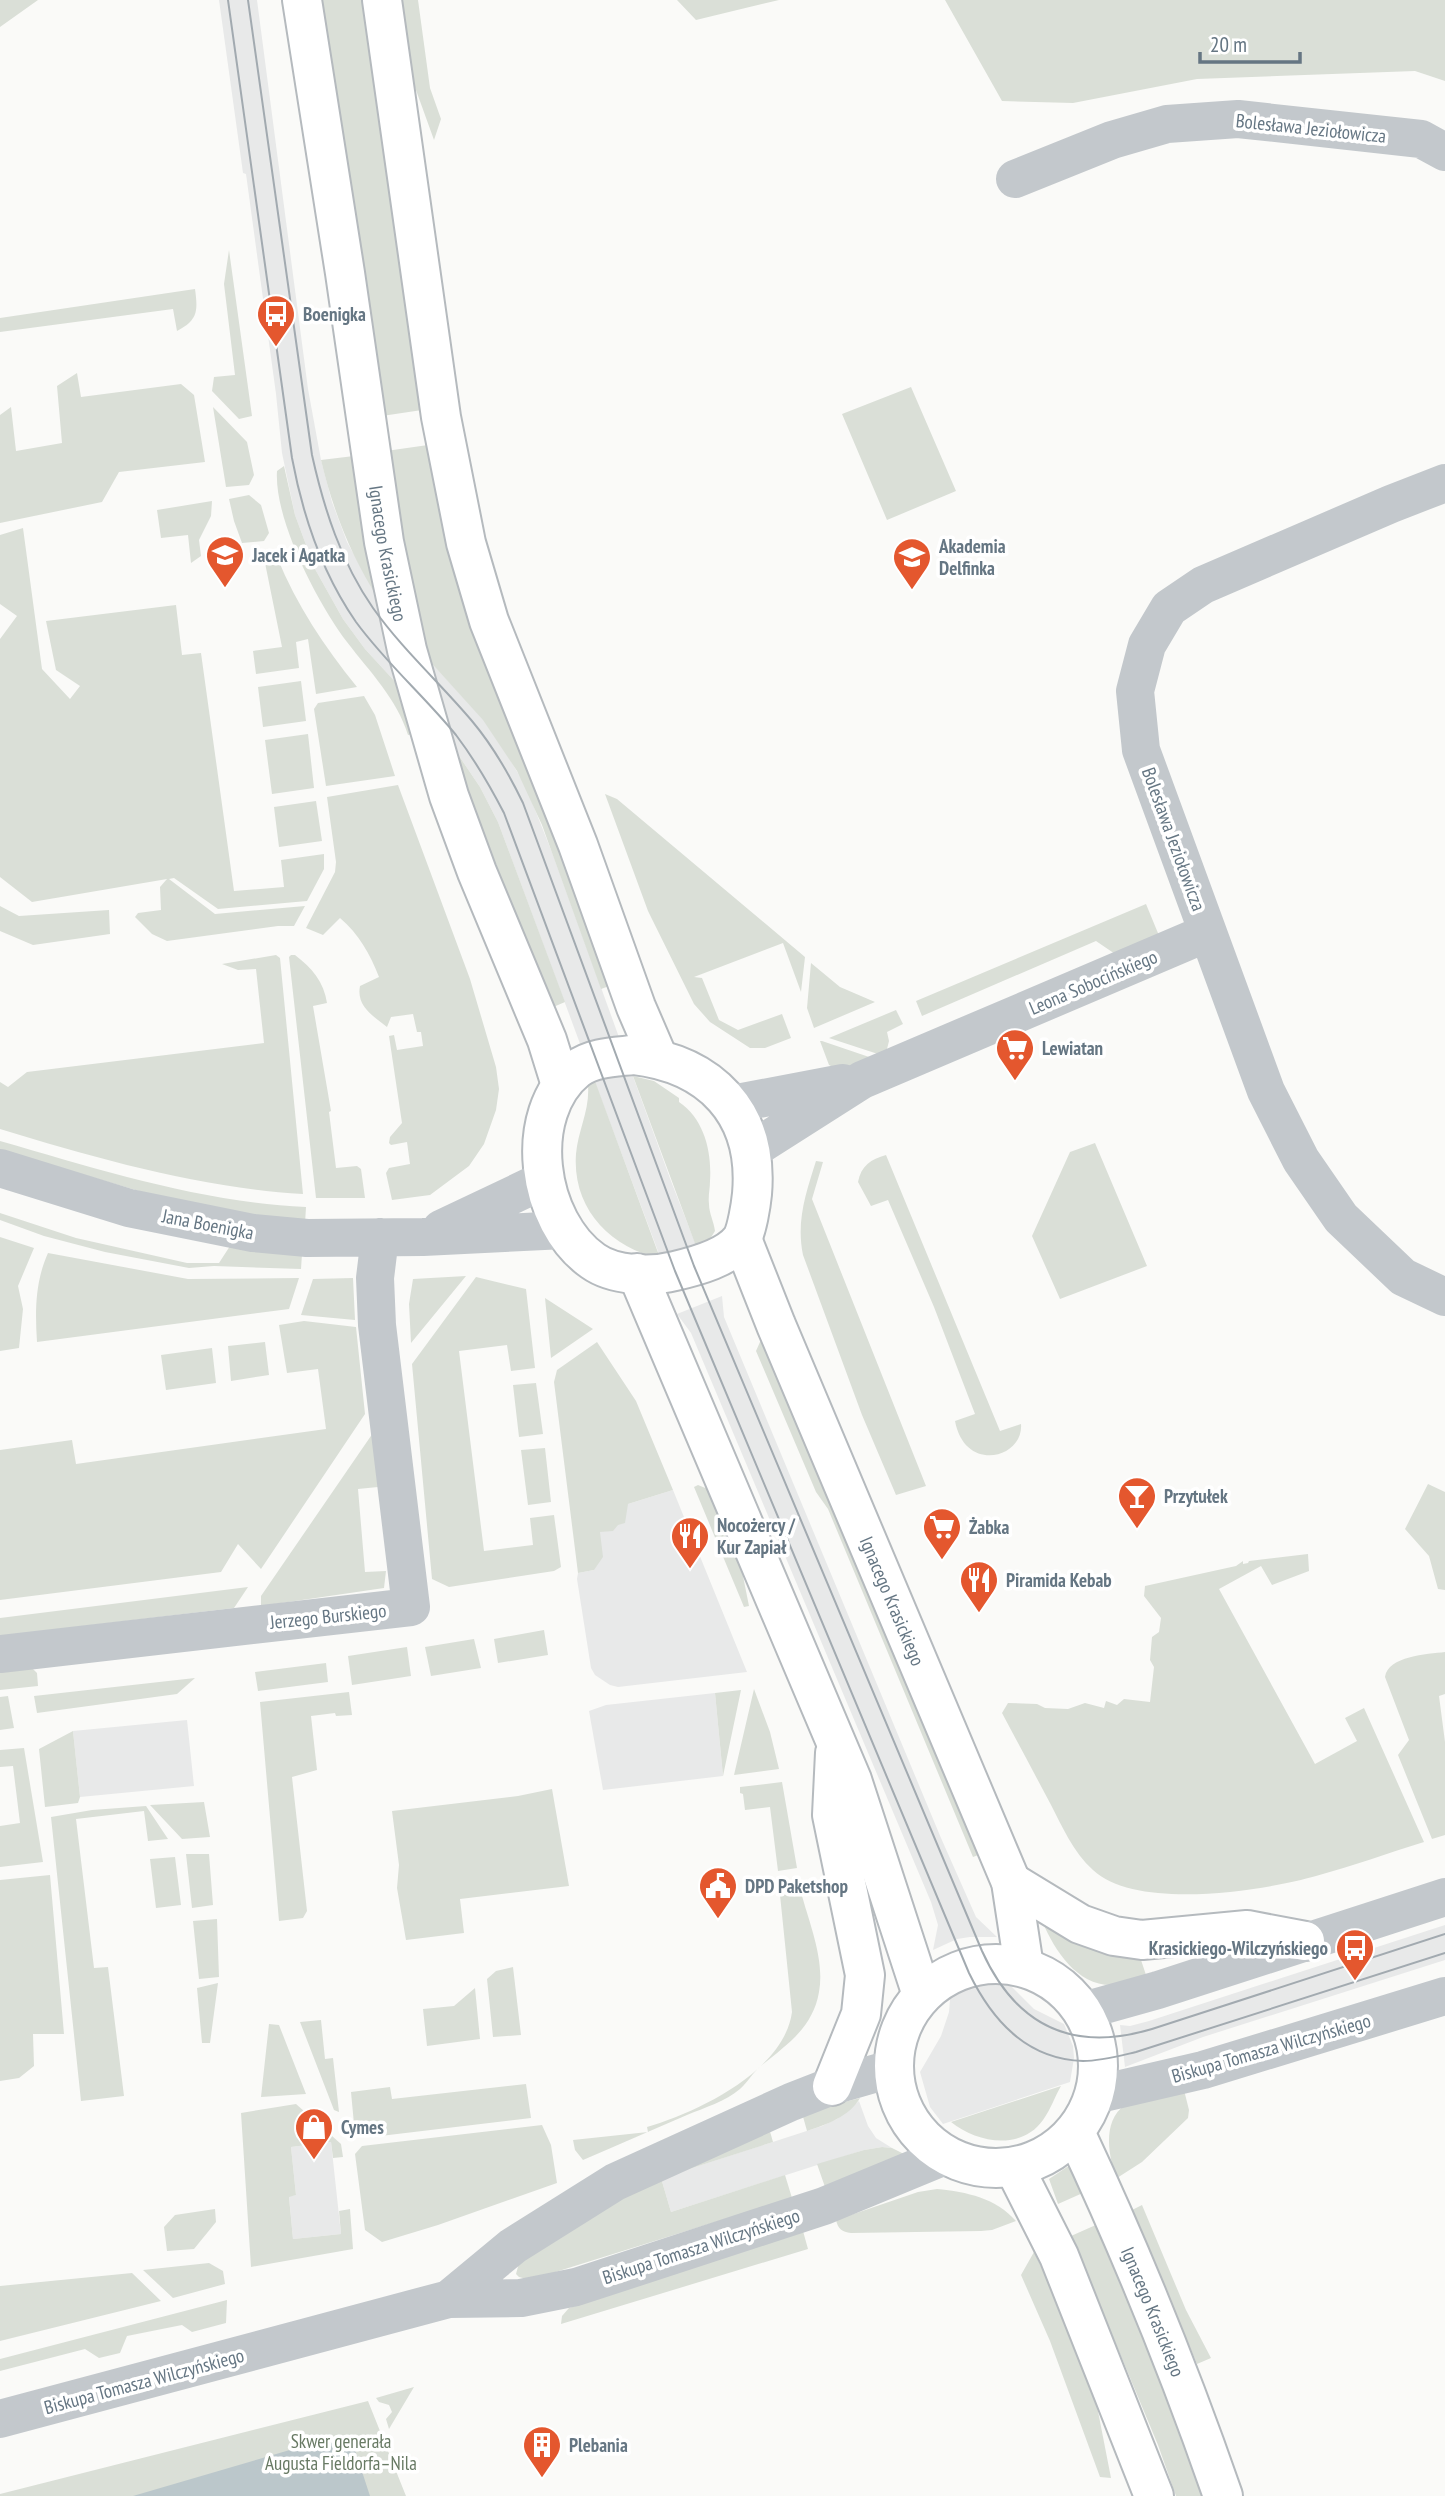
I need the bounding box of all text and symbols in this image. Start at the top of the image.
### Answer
scale bar [1200,21,1300,65]
text: 20 m [1210,31,1247,58]
street label: Bolesława Jeziołowicza [1235,108,1387,148]
bus stop icon: Boenigka [255,293,297,348]
place label: Boenigka [303,302,366,326]
street label: Ignacego Krasickiego [364,484,413,624]
school or university icon: Jacek i Agatka [204,534,246,589]
place label: Akademia Delfinka [938,534,1006,580]
school or university icon: Akademia Delfinka [891,536,933,591]
place label: Jacek i Agatka [251,543,345,567]
street label: Bolesława Jeziołowicza [1137,764,1211,914]
street label: Leona Sobocińskiego [1025,944,1161,1020]
supermarket icon: Lewiatan [994,1027,1036,1082]
place label: Lewiatan [1042,1036,1103,1060]
street label: Jana Boenigka [159,1203,256,1245]
bar icon: Przytułek [1116,1475,1158,1530]
place label: Przytułek [1164,1484,1228,1508]
supermarket icon: Żabka [921,1506,963,1561]
place label: Nocożercy / Kur Zapiał [717,1513,796,1559]
restaurant icon: Nocożercy / Kur Zapiał [669,1515,711,1570]
place label: Żabka [969,1515,1009,1539]
street label: Ignacego Krasickiego [855,1533,930,1669]
restaurant icon: Piramida Kebab [958,1559,1000,1614]
place label: Piramida Kebab [1006,1568,1112,1592]
street label: Jerzego Burskiego [268,1598,387,1634]
public building icon: DPD Paketshop [697,1865,739,1920]
place label: DPD Paketshop [745,1874,848,1898]
bus stop icon: Krasickiego-Wilczyńskiego [1334,1927,1376,1982]
place label: Krasickiego-Wilczyńskiego [1149,1936,1328,1960]
street label: Biskupa Tomasza Wilczyńskiego [1169,2008,1373,2088]
shop icon: Cymes [293,2106,335,2161]
place label: Cymes [341,2115,384,2139]
street label: Biskupa Tomasza Wilczyńskiego [599,2203,803,2289]
street label: Ignacego Krasickiego [1116,2243,1190,2380]
street label: Biskupa Tomasza Wilczyńskiego [41,2343,247,2419]
building icon: Plebania [521,2424,563,2479]
park label: Skwer generała Augusta Fieldorfa–Nila [265,2429,417,2475]
place label: Plebania [569,2433,628,2457]

